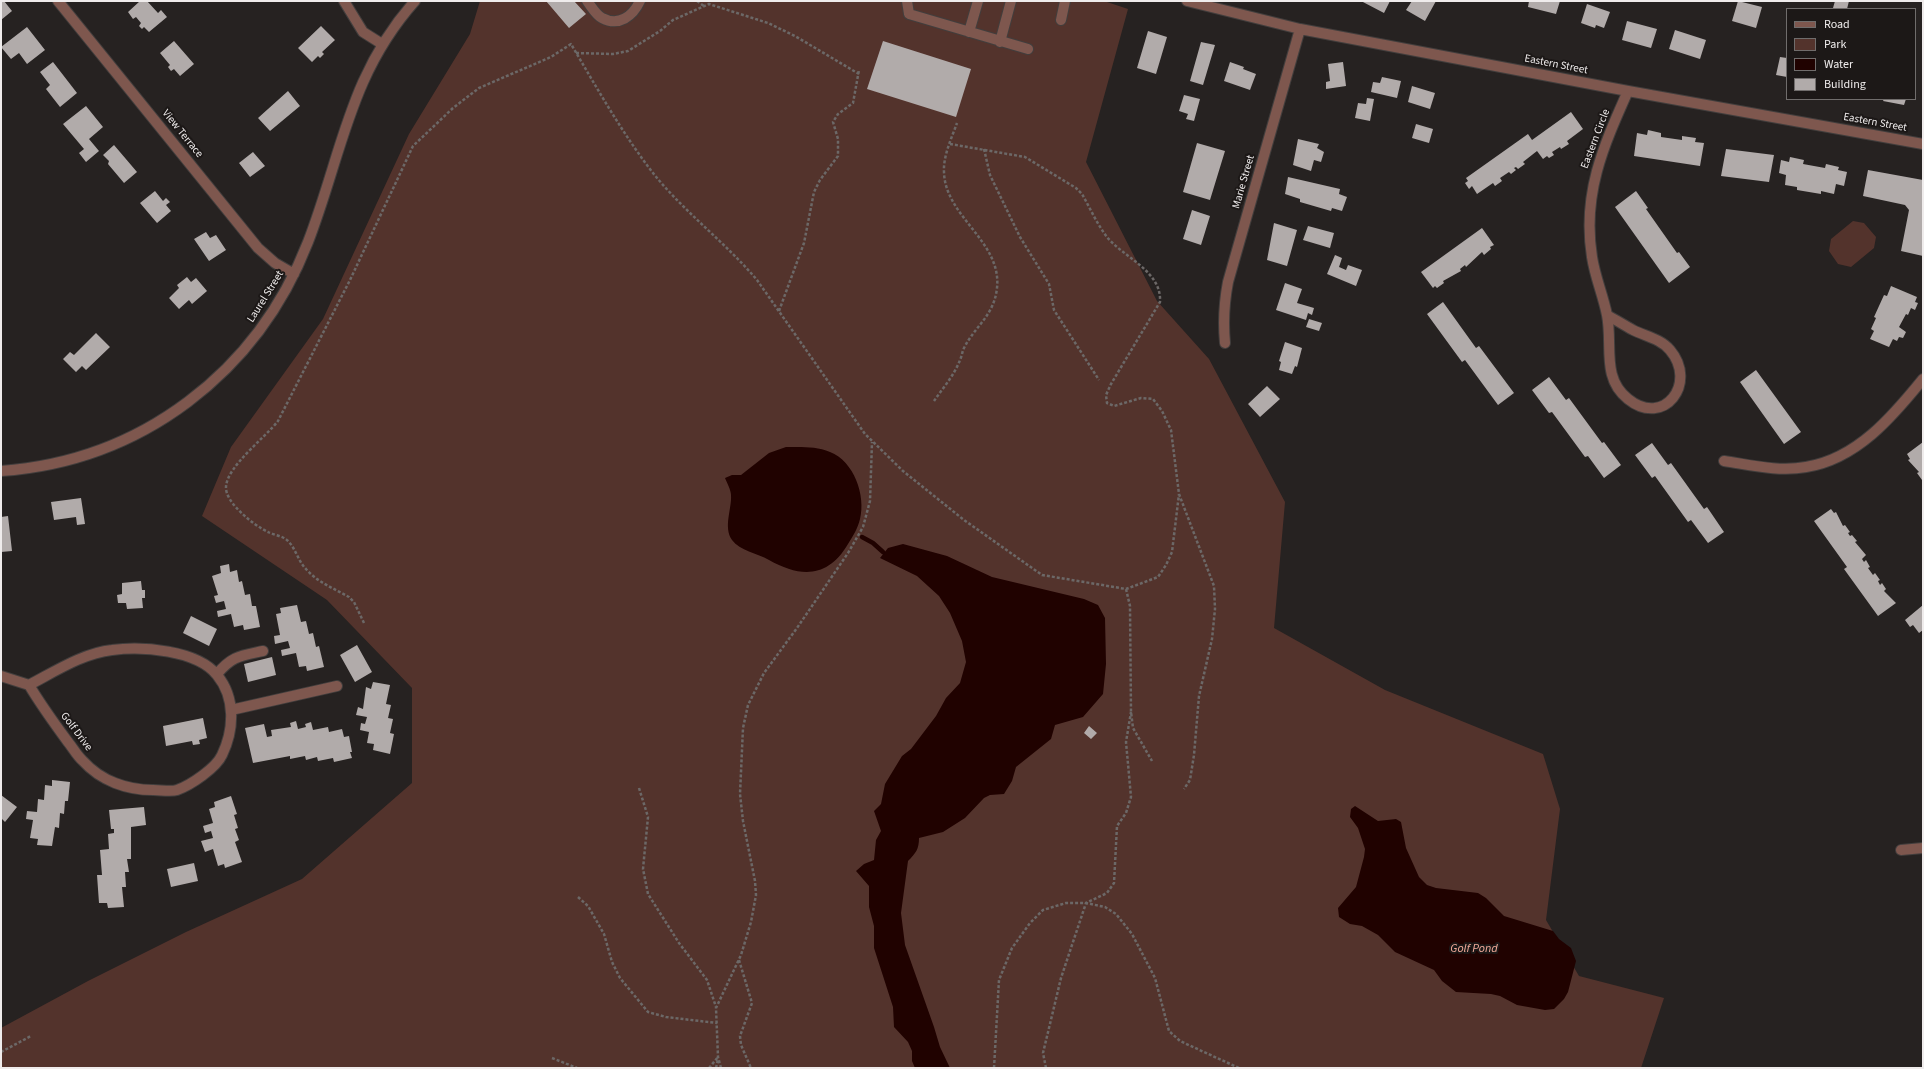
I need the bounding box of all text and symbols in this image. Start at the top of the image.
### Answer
legend [1786,8,1916,100]
text: Road [1824,16,1850,33]
text: Park [1824,36,1846,53]
street label: Eastern Street [1523,52,1589,78]
text: Water [1824,56,1853,73]
text: Building [1824,76,1866,93]
street label: View Terrace [159,107,205,161]
street label: Eastern Circle [1579,107,1613,171]
street label: Eastern Street [1842,111,1908,135]
street label: Marie Street [1230,154,1258,210]
street label: Laurel Street [245,269,287,325]
street label: Golf Drive [57,710,95,754]
water label: Golf Pond [1450,942,1498,956]

